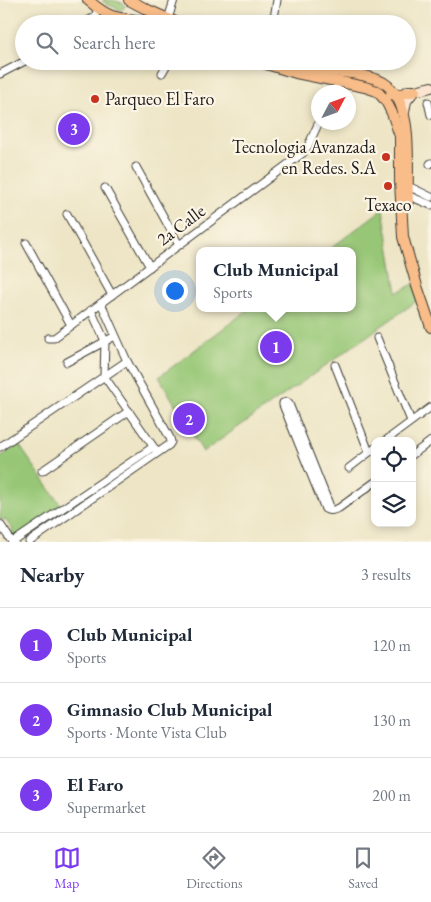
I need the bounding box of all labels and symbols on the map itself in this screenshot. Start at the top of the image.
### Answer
north arrow [311,85,356,130]
place label: Parqueo El Faro [105,87,214,110]
marker: Parqueo El Faro [89,93,101,105]
pin: 3 [58,110,90,148]
place label: Tecnologia Avanzada en Redes. S.A [232,135,377,179]
marker: Tecnologia Avanzada en Redes. S.A [380,151,392,163]
marker: Texaco [382,180,394,192]
place label: Texaco [364,193,412,216]
street label: 2a Calle [152,199,210,250]
your location [162,278,188,304]
pin: 1 [260,328,292,366]
pin: 2 [173,400,205,438]

